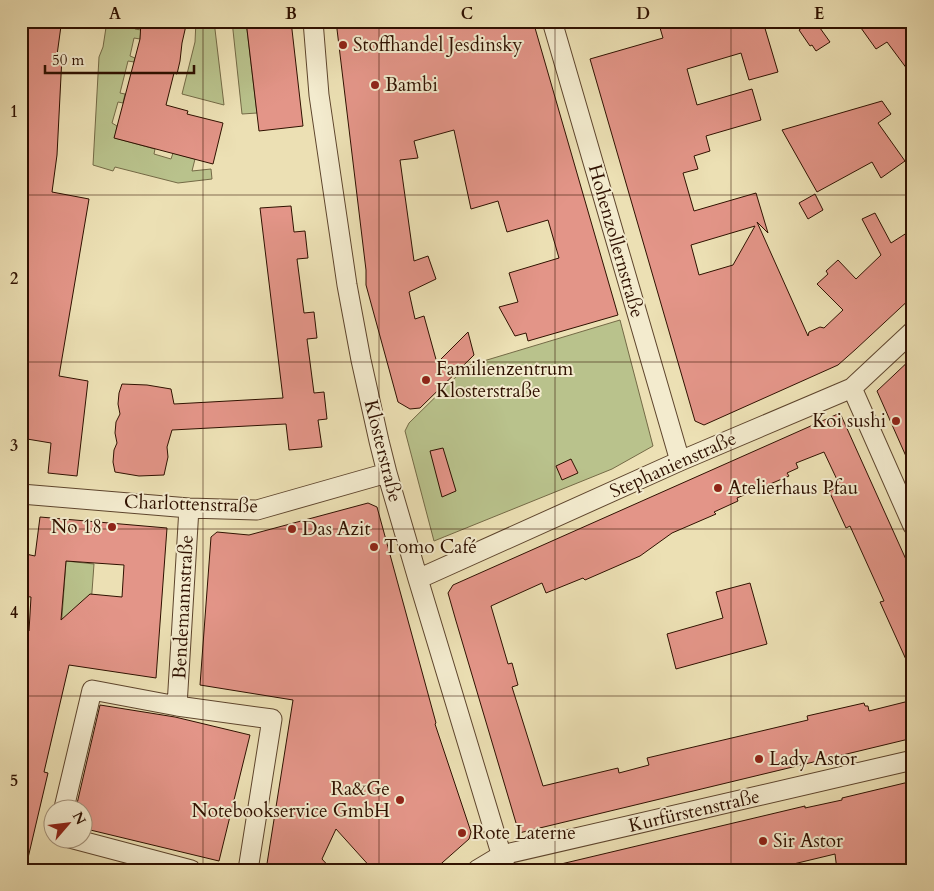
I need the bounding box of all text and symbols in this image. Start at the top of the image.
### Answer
text: A [109,3,121,25]
text: B [285,3,297,25]
text: C [461,3,473,25]
text: D [636,3,650,25]
text: E [814,3,824,25]
place label: Stoffhandel Jesdinsky [353,32,523,58]
marker: Stoffhandel Jesdinsky [337,39,349,51]
scale bar [45,42,194,74]
text: 50 m [52,50,84,70]
place label: Bambi [385,72,438,98]
marker: Bambi [369,79,381,91]
text: 1 [10,101,18,123]
street label: Hohenzollernstraße [582,161,650,321]
text: 2 [10,268,18,290]
place label: Familienzentrum Klosterstraße [436,356,574,404]
marker: Familienzentrum Klosterstraße [420,374,432,386]
street label: Klosterstraße [358,397,408,505]
place label: Koi sushi [812,408,886,434]
marker: Koi sushi [890,415,902,427]
street label: Stephanienstraße [606,425,740,505]
text: 3 [10,435,18,457]
place label: Atelierhaus Pfau [728,475,858,501]
marker: Atelierhaus Pfau [712,482,724,494]
street label: Charlottenstraße [124,489,258,519]
place label: No 18 [51,514,102,540]
place label: Das Azit [302,516,370,542]
marker: No 18 [106,521,118,533]
marker: Das Azit [286,523,298,535]
street label: Bendemannstraße [166,534,200,680]
place label: Tomo Café [384,534,477,560]
marker: Tomo Café [368,541,380,553]
text: 4 [10,602,18,624]
place label: Lady Astor [769,746,857,772]
marker: Lady Astor [753,753,765,765]
text: 5 [10,770,18,792]
place label: Ra&Ge Notebookservice GmbH [192,776,390,824]
street label: Kurfürstenstraße [626,783,762,839]
marker: Ra&Ge Notebookservice GmbH [394,794,406,806]
north arrow [42,798,92,848]
text: N [68,808,90,828]
place label: Rote Laterne [472,820,576,846]
marker: Rote Laterne [456,827,468,839]
place label: Sir Astor [773,828,843,854]
marker: Sir Astor [757,835,769,847]

